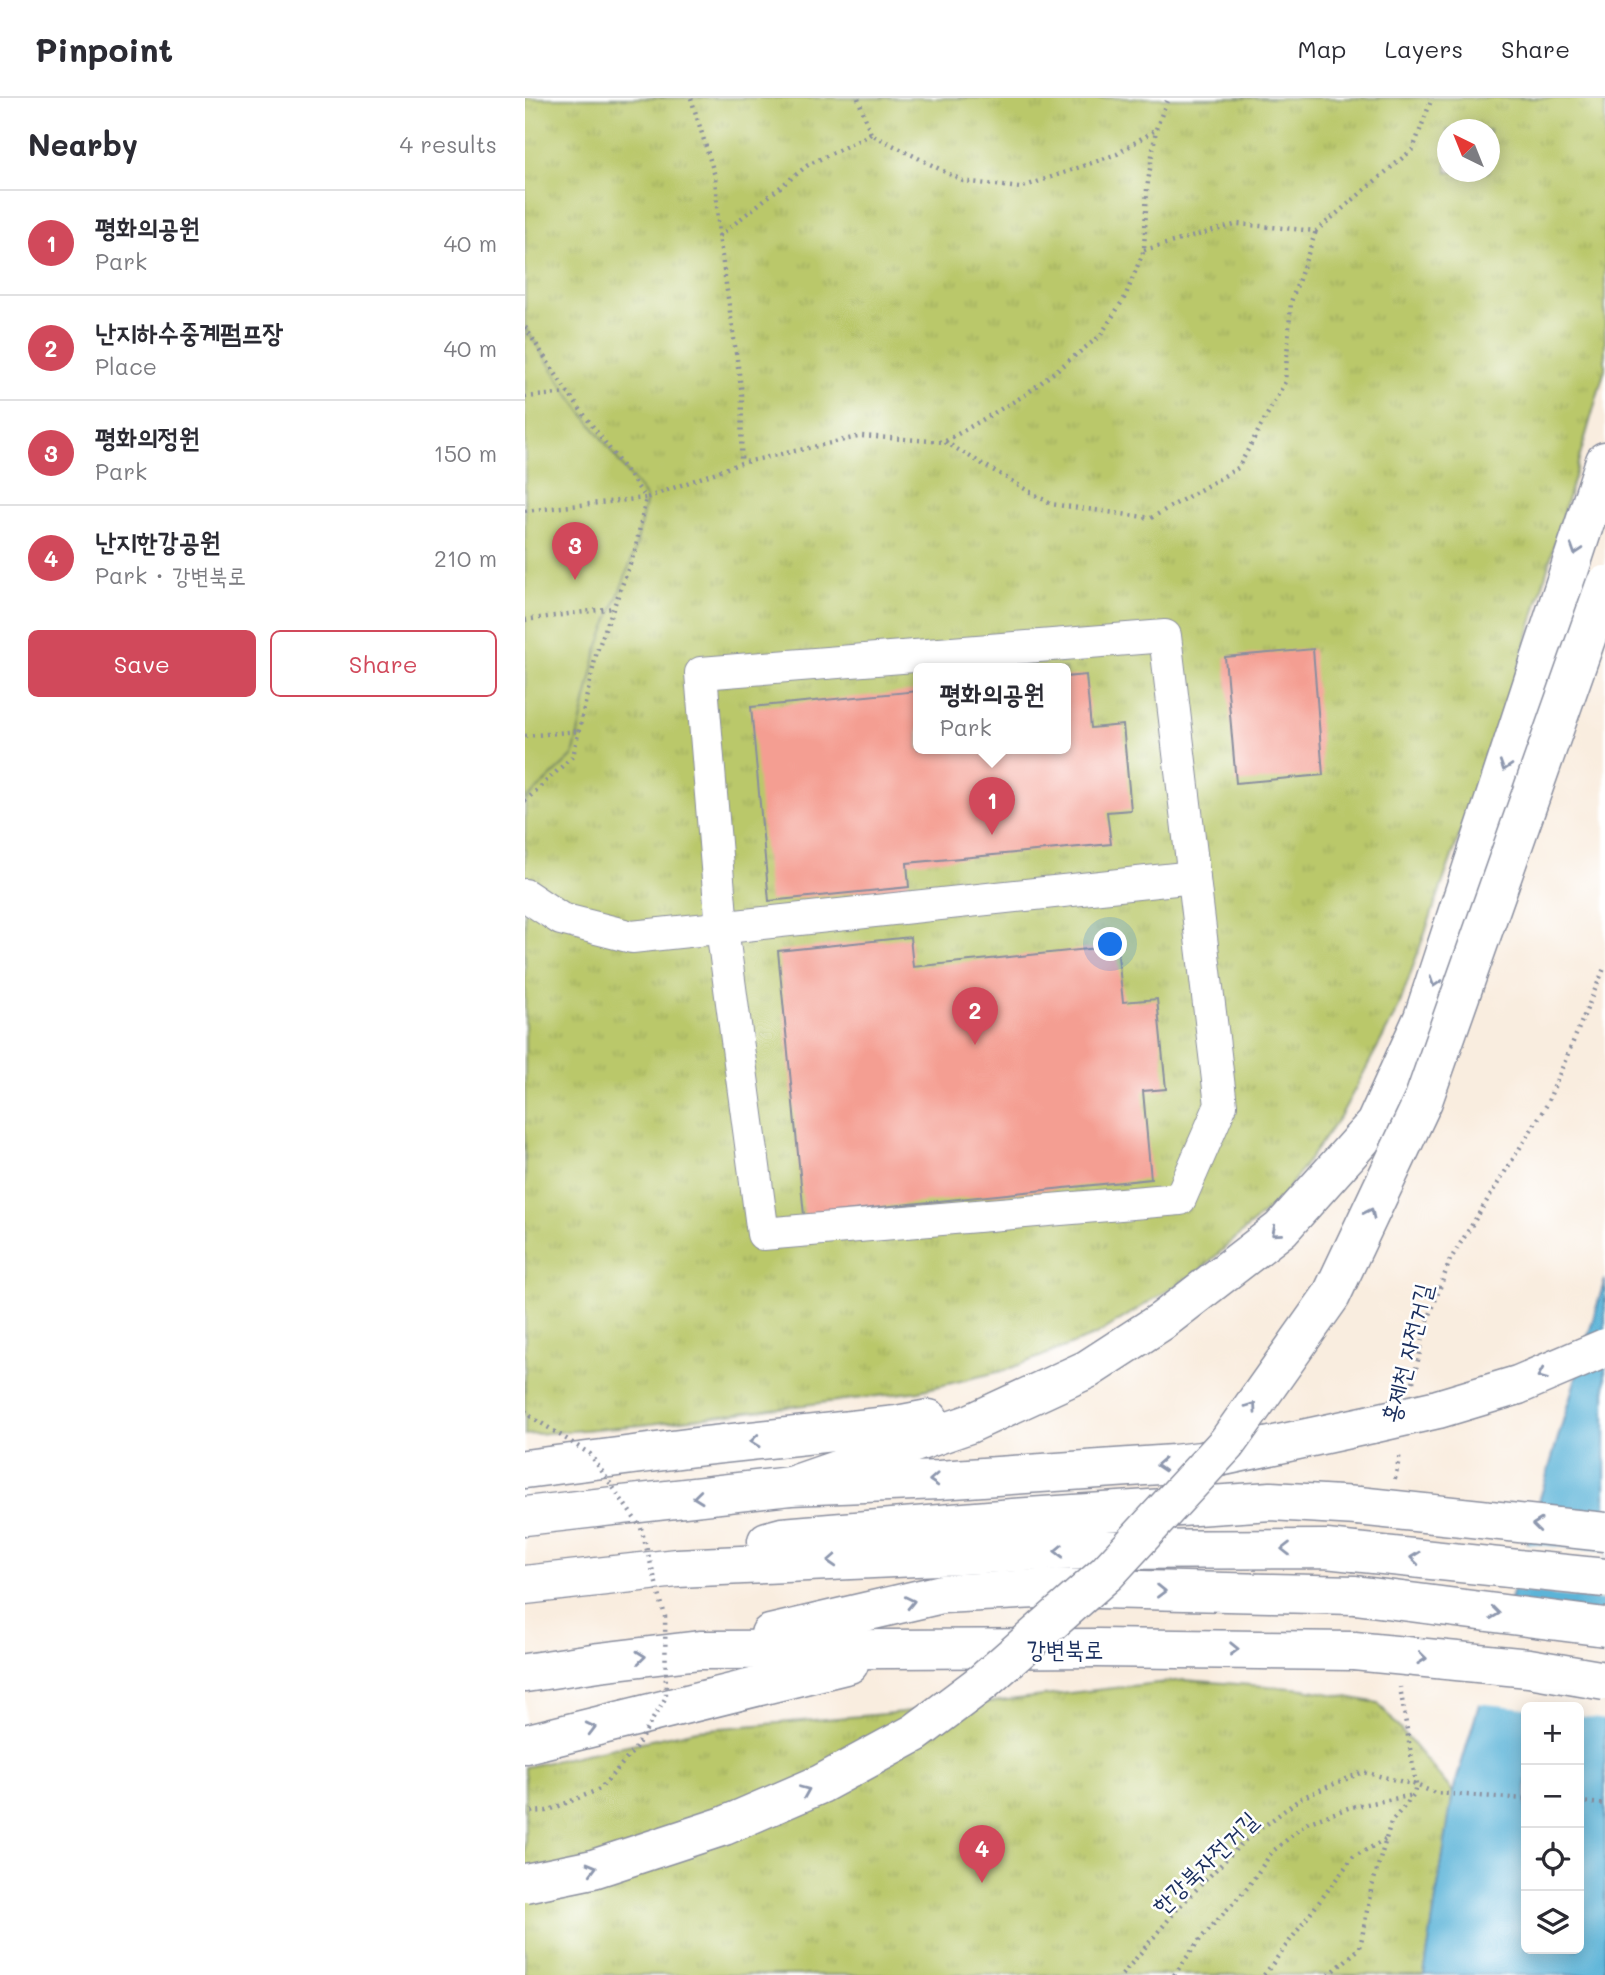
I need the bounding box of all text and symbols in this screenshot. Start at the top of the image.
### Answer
text: Pinpoint [35,27,173,70]
text: Map [1298,33,1346,64]
text: Layers [1384,33,1463,64]
text: Share [1501,33,1570,64]
north arrow [1437,119,1500,182]
text: Nearby [28,124,138,164]
text: 4 results [400,129,497,159]
text: 평화의공원 [95,210,200,244]
text: 1 [46,228,56,258]
text: 40 m [444,228,497,258]
text: Park [95,246,147,276]
text: 난지하수중계펌프장 [95,315,283,349]
text: 2 [45,333,57,363]
text: 40 m [444,333,497,363]
text: Place [95,351,157,381]
text: 평화의정원 [95,420,200,454]
text: 3 [44,438,58,468]
text: 150 m [433,438,497,468]
text: Park [95,456,147,486]
pin: 3 [552,522,598,580]
text: 난지한강공원 [95,524,221,558]
text: 4 [44,543,58,573]
text: 210 m [434,543,497,573]
one-way arrow [1570,543,1584,555]
text: Park · 강변북로 [95,560,246,590]
button: Save [28,630,256,697]
button: Share [270,630,497,697]
popup [913,663,1071,754]
text: 평화의공원 [940,676,1044,710]
text: Park [940,712,992,742]
one-way arrow [1499,759,1514,771]
pin: 1 [969,777,1015,835]
your location [1093,927,1127,961]
one-way arrow [1428,976,1443,988]
pin: 2 [952,987,998,1045]
one-way arrow [1361,1208,1375,1220]
one-way arrow [1272,1224,1285,1236]
street label: 홍제천 자전거길 [1374,1280,1438,1426]
one-way arrow [1537,1367,1550,1381]
one-way arrow [1244,1402,1256,1415]
one-way arrow [749,1433,760,1448]
one-way arrow [1155,1457,1166,1472]
one-way arrow [928,1472,939,1487]
one-way arrow [692,1489,704,1504]
one-way arrow [1531,1518,1542,1533]
one-way arrow [1281,1542,1292,1557]
one-way arrow [1053,1543,1064,1558]
one-way arrow [1409,1551,1421,1566]
one-way arrow [826,1553,837,1568]
one-way arrow [1156,1583,1167,1598]
one-way arrow [904,1595,916,1610]
one-way arrow [1489,1605,1501,1620]
street label: 강변북로 [1026,1633,1104,1664]
one-way arrow [1229,1641,1240,1657]
one-way arrow [636,1650,647,1665]
one-way arrow [1416,1650,1428,1665]
map controls [1521,1702,1584,1954]
button: + [1521,1702,1584,1765]
one-way arrow [585,1721,597,1736]
button: − [1521,1765,1584,1828]
one-way arrow [798,1785,811,1799]
street label: 한강북자전거길 [1145,1804,1263,1920]
pin: 4 [959,1825,1005,1883]
button: locate [1521,1828,1584,1891]
one-way arrow [585,1862,597,1877]
button: layers [1521,1891,1584,1954]

